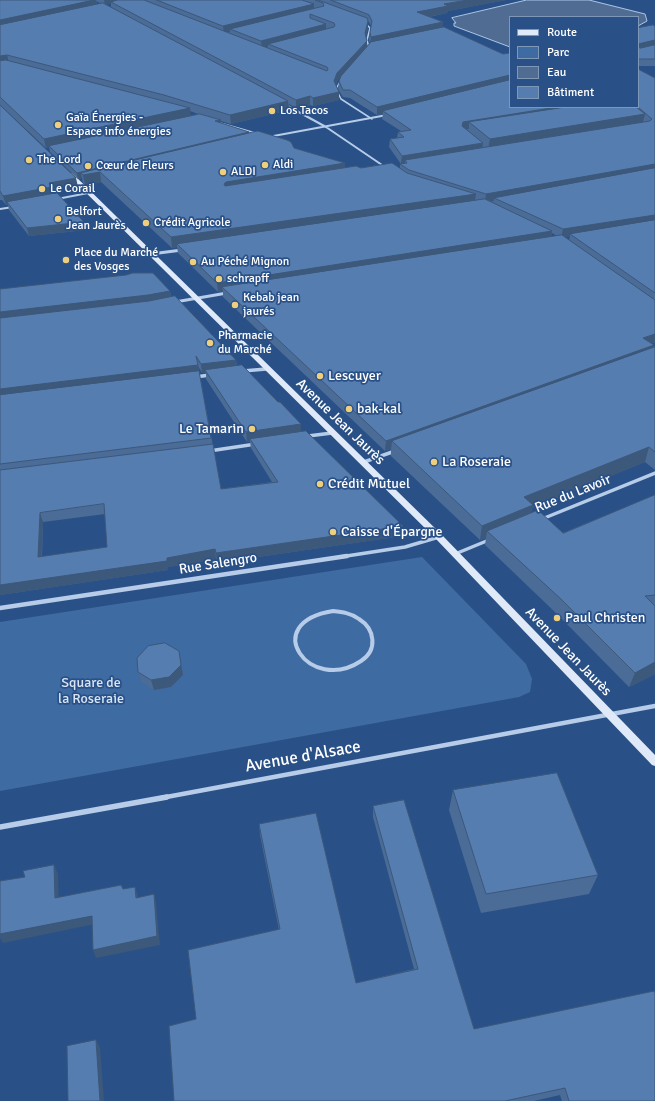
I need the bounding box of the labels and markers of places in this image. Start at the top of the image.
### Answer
place label: Los Tacos [280,104,328,118]
marker: Los Tacos [267,106,277,116]
place label: Gaïa Énergies - Espace info énergies [66,111,171,139]
marker: Gaïa Énergies - Espace info énergies [53,120,63,130]
place label: The Lord [37,153,81,167]
marker: The Lord [24,155,34,165]
place label: Aldi [273,158,293,172]
place label: Cœur de Fleurs [96,159,174,173]
marker: Aldi [260,160,270,170]
marker: Cœur de Fleurs [83,161,93,171]
place label: ALDI [231,165,256,179]
marker: ALDI [218,167,228,177]
place label: Le Corail [50,182,95,196]
marker: Le Corail [37,184,47,194]
place label: Belfort Jean Jaurès [66,205,126,233]
marker: Belfort Jean Jaurès [53,214,63,224]
place label: Crédit Agricole [154,216,231,230]
marker: Crédit Agricole [141,218,151,228]
place label: Place du Marché des Vosges [74,246,158,274]
marker: Place du Marché des Vosges [61,255,71,265]
place label: Au Péché Mignon [201,255,289,269]
marker: Au Péché Mignon [188,257,198,267]
place label: schrapff [227,272,269,286]
marker: schrapff [214,274,224,284]
place label: Kebab jean jaurés [243,291,299,319]
marker: Kebab jean jaurés [230,300,240,310]
place label: Pharmacie du Marché [218,329,272,357]
marker: Pharmacie du Marché [205,338,215,348]
place label: Lescuyer [328,368,381,384]
marker: Lescuyer [315,371,325,381]
place label: bak-kal [357,401,401,417]
marker: bak-kal [344,404,354,414]
place label: Le Tamarin [179,421,244,437]
marker: Le Tamarin [247,424,257,434]
place label: La Roseraie [442,454,511,470]
marker: La Roseraie [429,457,439,467]
place label: Crédit Mutuel [328,476,410,492]
marker: Crédit Mutuel [315,479,325,489]
place label: Caisse d'Épargne [341,524,442,540]
marker: Caisse d'Épargne [328,527,338,537]
place label: Paul Christen [565,610,645,626]
marker: Paul Christen [552,613,562,623]

